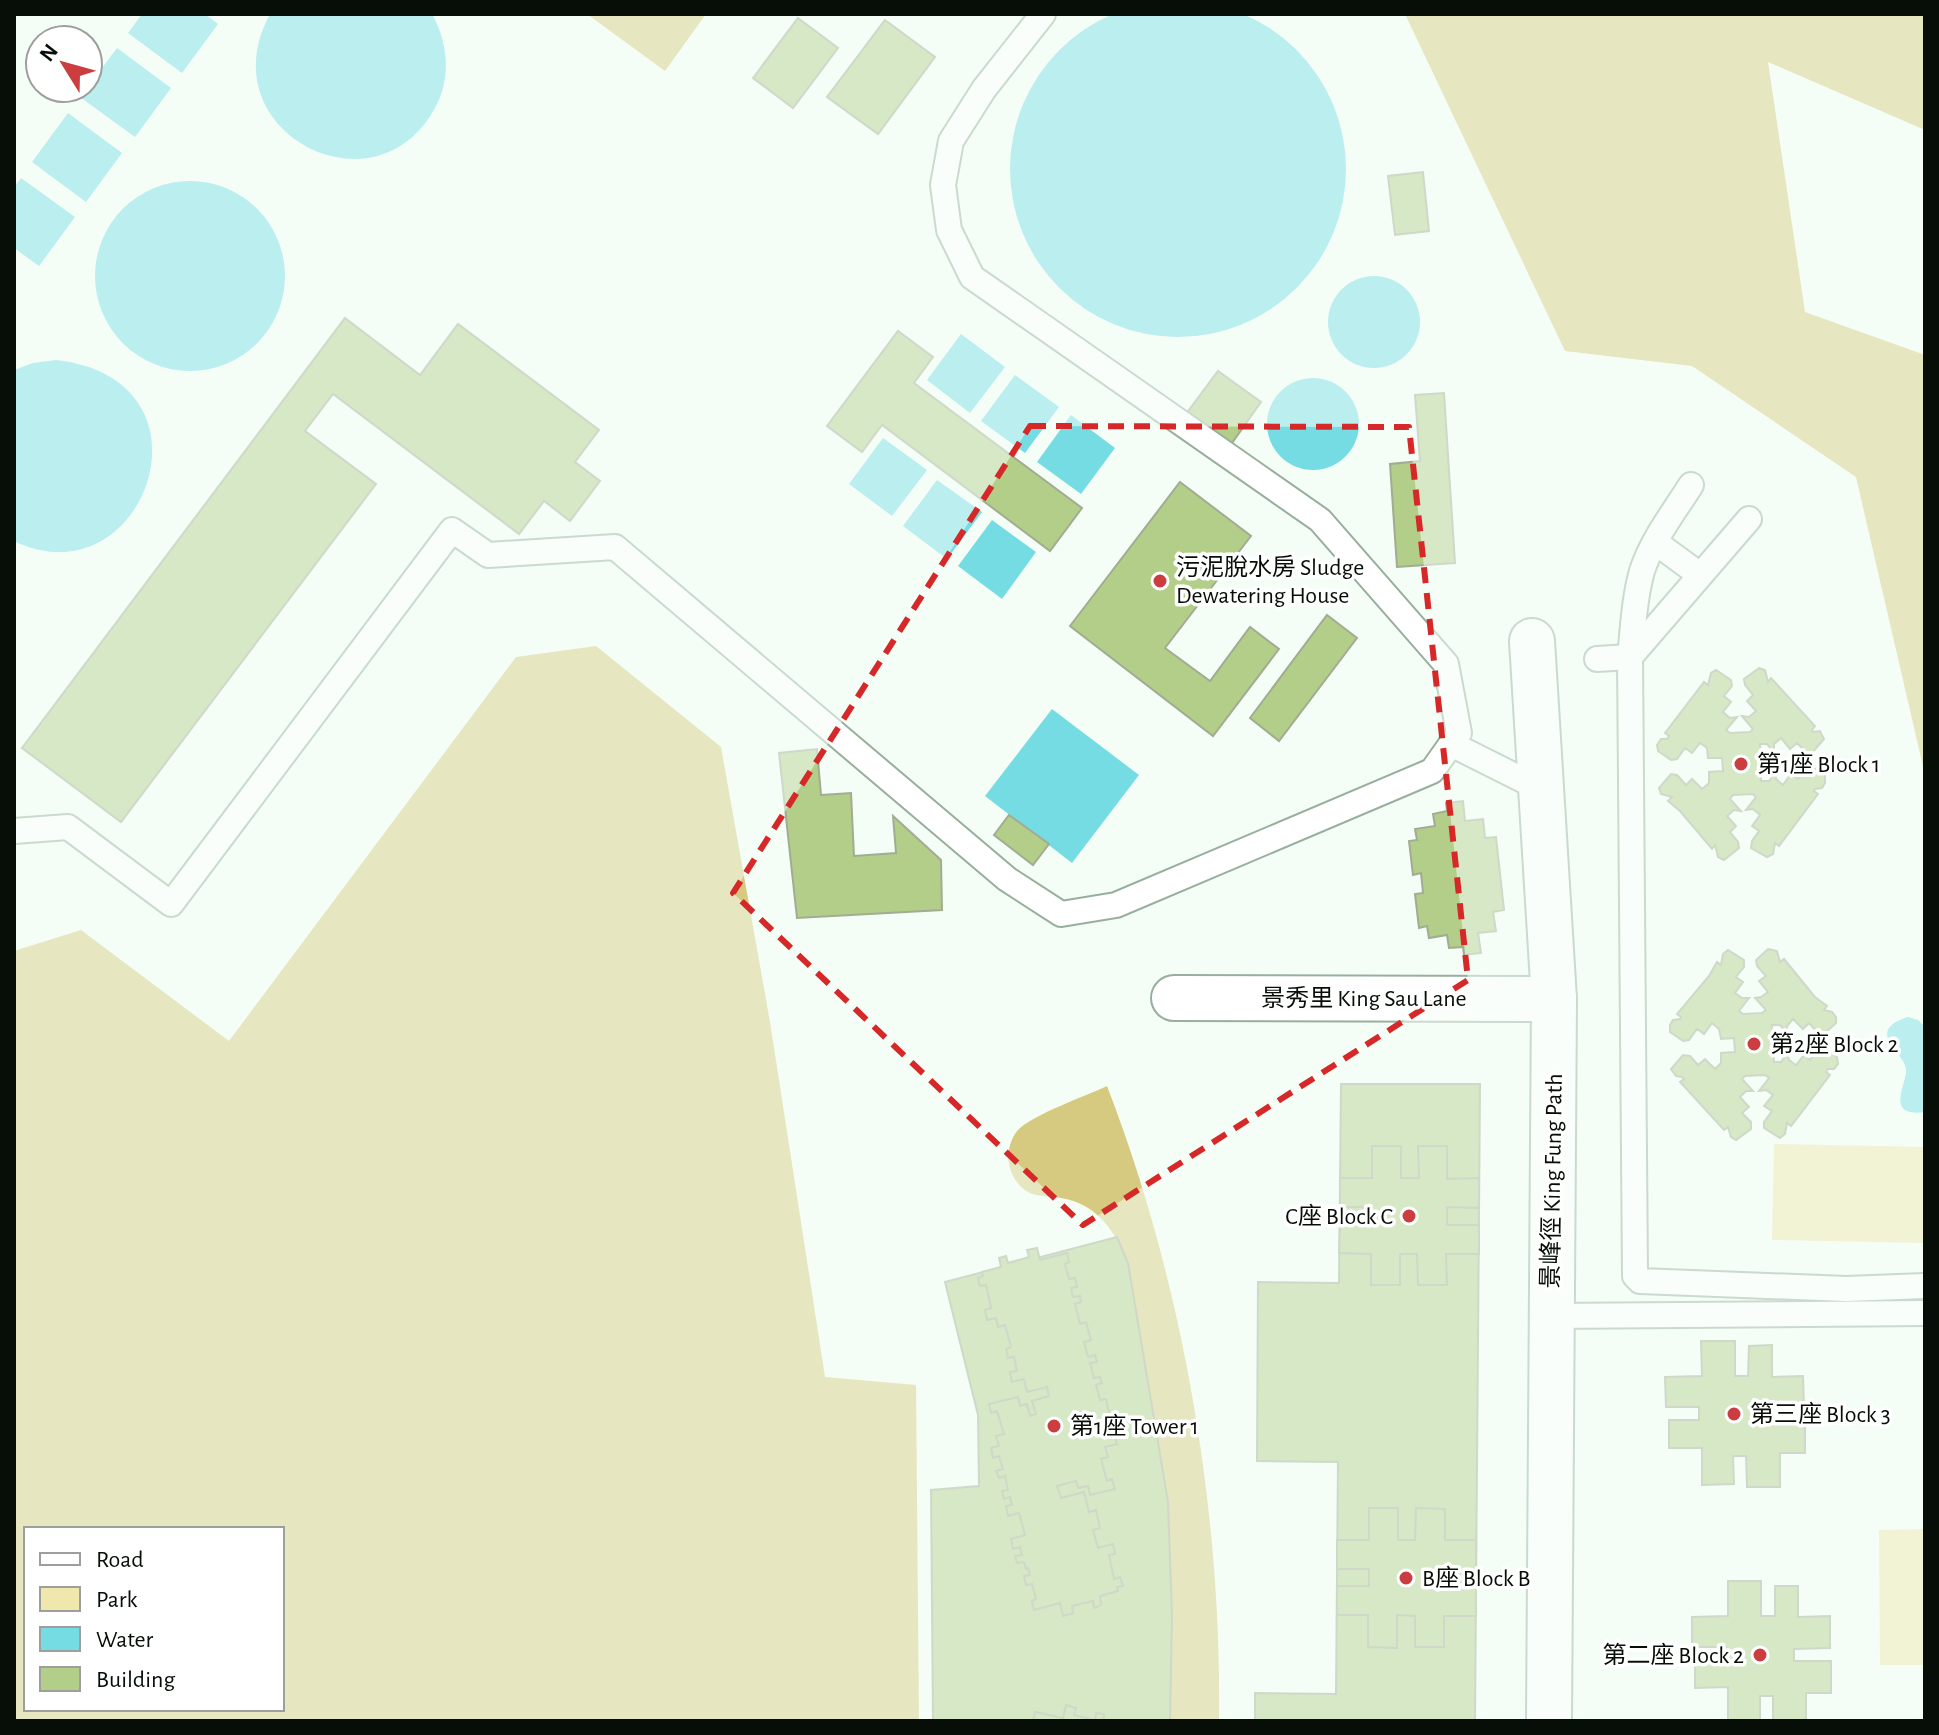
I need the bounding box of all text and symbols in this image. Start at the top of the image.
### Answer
north arrow [24,24,104,104]
text: N [35,40,62,65]
place label: 污泥脫水房 Sludge Dewatering House [1176,554,1364,608]
marker: 污泥脫水房 Sludge Dewatering House [1151,572,1169,590]
place label: 第1座 Block 1 [1757,751,1880,777]
marker: 第1座 Block 1 [1732,755,1750,773]
street label: 景秀里 King Sau Lane [1261,985,1467,1011]
place label: 第2座 Block 2 [1770,1031,1899,1057]
marker: 第2座 Block 2 [1745,1035,1763,1053]
street label: 景峰徑 King Fung Path [1537,1073,1567,1289]
place label: C座 Block C [1285,1203,1393,1229]
marker: C座 Block C [1400,1207,1418,1225]
place label: 第三座 Block 3 [1750,1401,1891,1427]
marker: 第三座 Block 3 [1725,1405,1743,1423]
place label: 第1座 Tower 1 [1070,1413,1199,1439]
marker: 第1座 Tower 1 [1045,1417,1063,1435]
legend [24,1527,284,1711]
text: Road [96,1548,144,1572]
place label: B座 Block B [1422,1565,1530,1591]
marker: B座 Block B [1397,1569,1415,1587]
text: Park [96,1588,137,1612]
text: Water [96,1628,154,1652]
place label: 第二座 Block 2 [1602,1642,1744,1668]
marker: 第二座 Block 2 [1751,1646,1769,1664]
text: Building [96,1668,175,1692]

